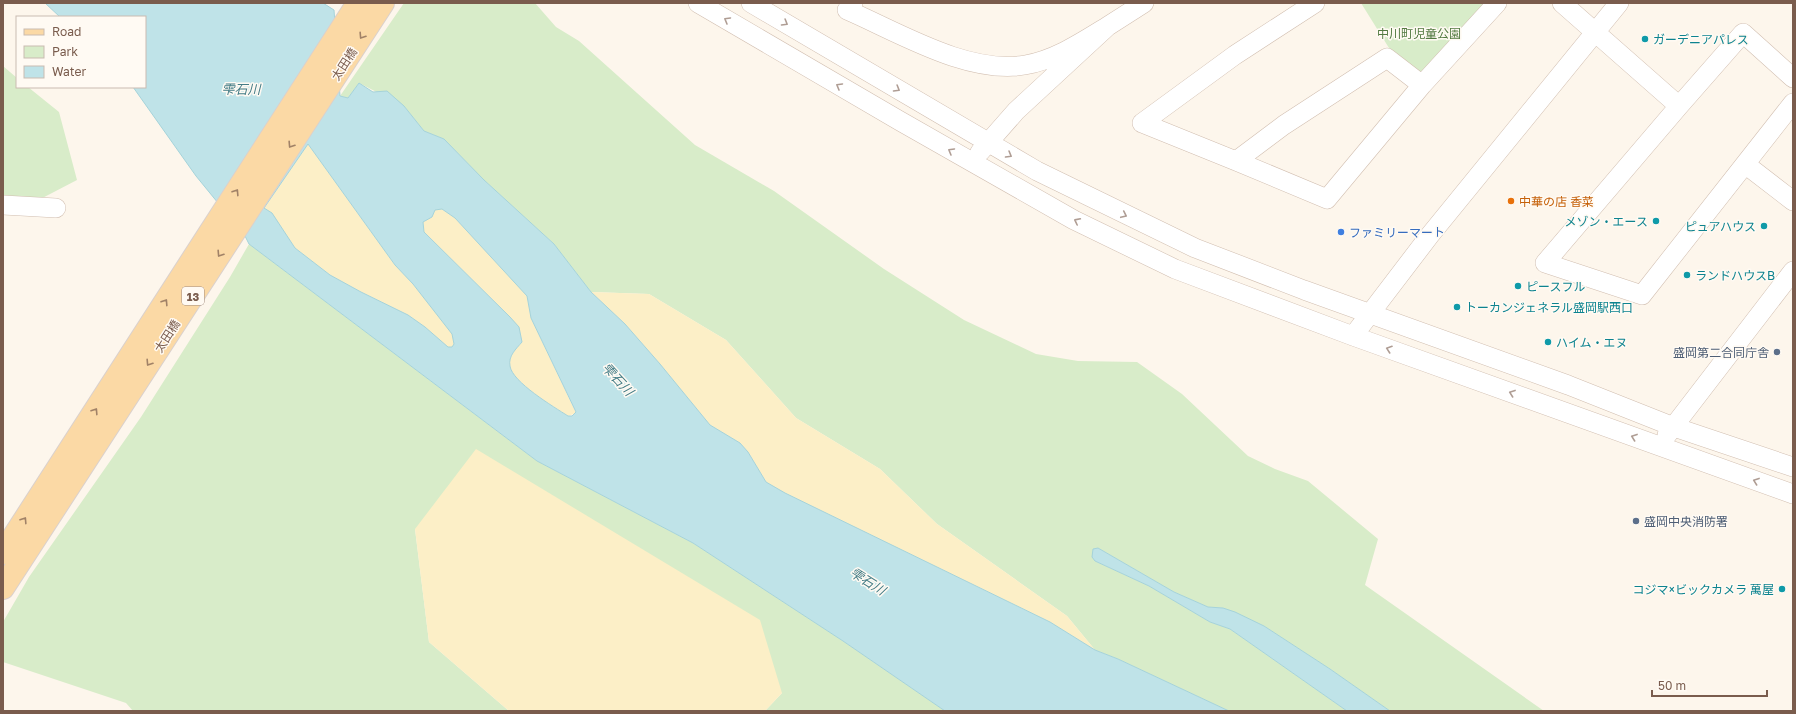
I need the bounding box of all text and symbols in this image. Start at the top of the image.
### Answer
legend [16,16,146,88]
one-way arrow [723,17,731,24]
one-way arrow [781,18,788,25]
text: Road [52,24,81,39]
park label: 中川町児童公園 [1377,26,1461,41]
one-way arrow [359,32,367,39]
place label: ガーデニアパレス [1653,32,1749,47]
marker: ガーデニアパレス [1640,34,1650,44]
text: Park [52,44,78,59]
street label: 太田橋 [328,45,360,83]
text: Water [52,64,86,79]
water label: 雫石川 [221,81,262,97]
one-way arrow [836,83,843,90]
one-way arrow [893,84,900,91]
one-way arrow [288,141,296,148]
one-way arrow [948,148,955,155]
one-way arrow [1005,150,1012,157]
one-way arrow [231,189,238,196]
place label: 中華の店 香菜 [1519,194,1594,209]
marker: 中華の店 香菜 [1506,196,1516,206]
one-way arrow [1120,210,1128,218]
place label: メゾン・エース [1565,214,1648,229]
marker: メゾン・エース [1651,216,1661,226]
one-way arrow [1074,218,1081,226]
place label: ピュアハウス [1685,219,1756,234]
marker: ピュアハウス [1759,221,1769,231]
place label: ファミリーマート [1349,225,1445,240]
marker: ファミリーマート [1336,227,1346,237]
one-way arrow [218,250,225,257]
place label: ランドハウスB [1695,268,1775,283]
marker: ランドハウスB [1682,270,1692,280]
place label: ピースフル [1526,279,1585,294]
marker: ピースフル [1513,281,1523,291]
road number: 13 [182,287,204,305]
one-way arrow [160,299,167,306]
place label: トーカンジェネラル盛岡駅西口 [1465,300,1633,315]
marker: トーカンジェネラル盛岡駅西口 [1452,302,1462,312]
street label: 太田橋 [151,317,183,355]
place label: ハイム・エヌ [1556,335,1628,350]
marker: ハイム・エヌ [1543,337,1553,347]
place label: 盛岡第二合同庁舎 [1673,345,1769,360]
one-way arrow [1386,346,1393,354]
marker: 盛岡第二合同庁舎 [1772,347,1782,357]
one-way arrow [147,359,154,366]
water label: 雫石川 [599,359,639,400]
one-way arrow [1508,389,1515,398]
one-way arrow [90,408,97,415]
one-way arrow [1631,433,1638,441]
one-way arrow [1753,477,1760,485]
place label: 盛岡中央消防署 [1644,514,1728,529]
marker: 盛岡中央消防署 [1631,516,1641,526]
one-way arrow [19,517,27,524]
water label: 雫石川 [847,564,890,599]
place label: コジマ×ビックカメラ 萬屋 [1632,582,1774,597]
marker: コジマ×ビックカメラ 萬屋 [1777,584,1787,594]
scale bar [1652,672,1767,698]
text: 50 m [1658,678,1686,693]

